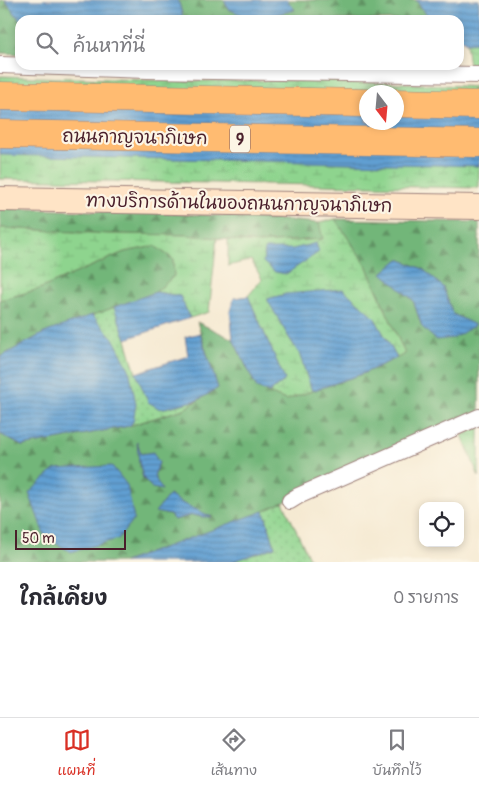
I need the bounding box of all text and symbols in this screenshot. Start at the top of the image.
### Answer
search box [15,15,464,70]
icon: search [33,29,61,57]
text: ค้นหาที่นี่ [73,34,145,58]
north arrow [359,85,404,130]
street label: ถนนกาญจนาภิเษก [62,125,208,150]
road number: 9 [230,126,250,152]
street label: ทางบริการด้านในของถนนกาญจนาภิเษก [85,187,393,218]
map controls [419,502,464,547]
button: locate [419,502,464,547]
scale bar [15,527,126,550]
text: 50 m [22,530,55,547]
text: ใกล้เคียง [20,585,107,612]
text: 0 รายการ [393,588,459,608]
tab: แผนที่ [58,726,95,780]
tab: เส้นทาง [211,726,257,780]
tab: บันทึกไว้ [372,726,421,780]

